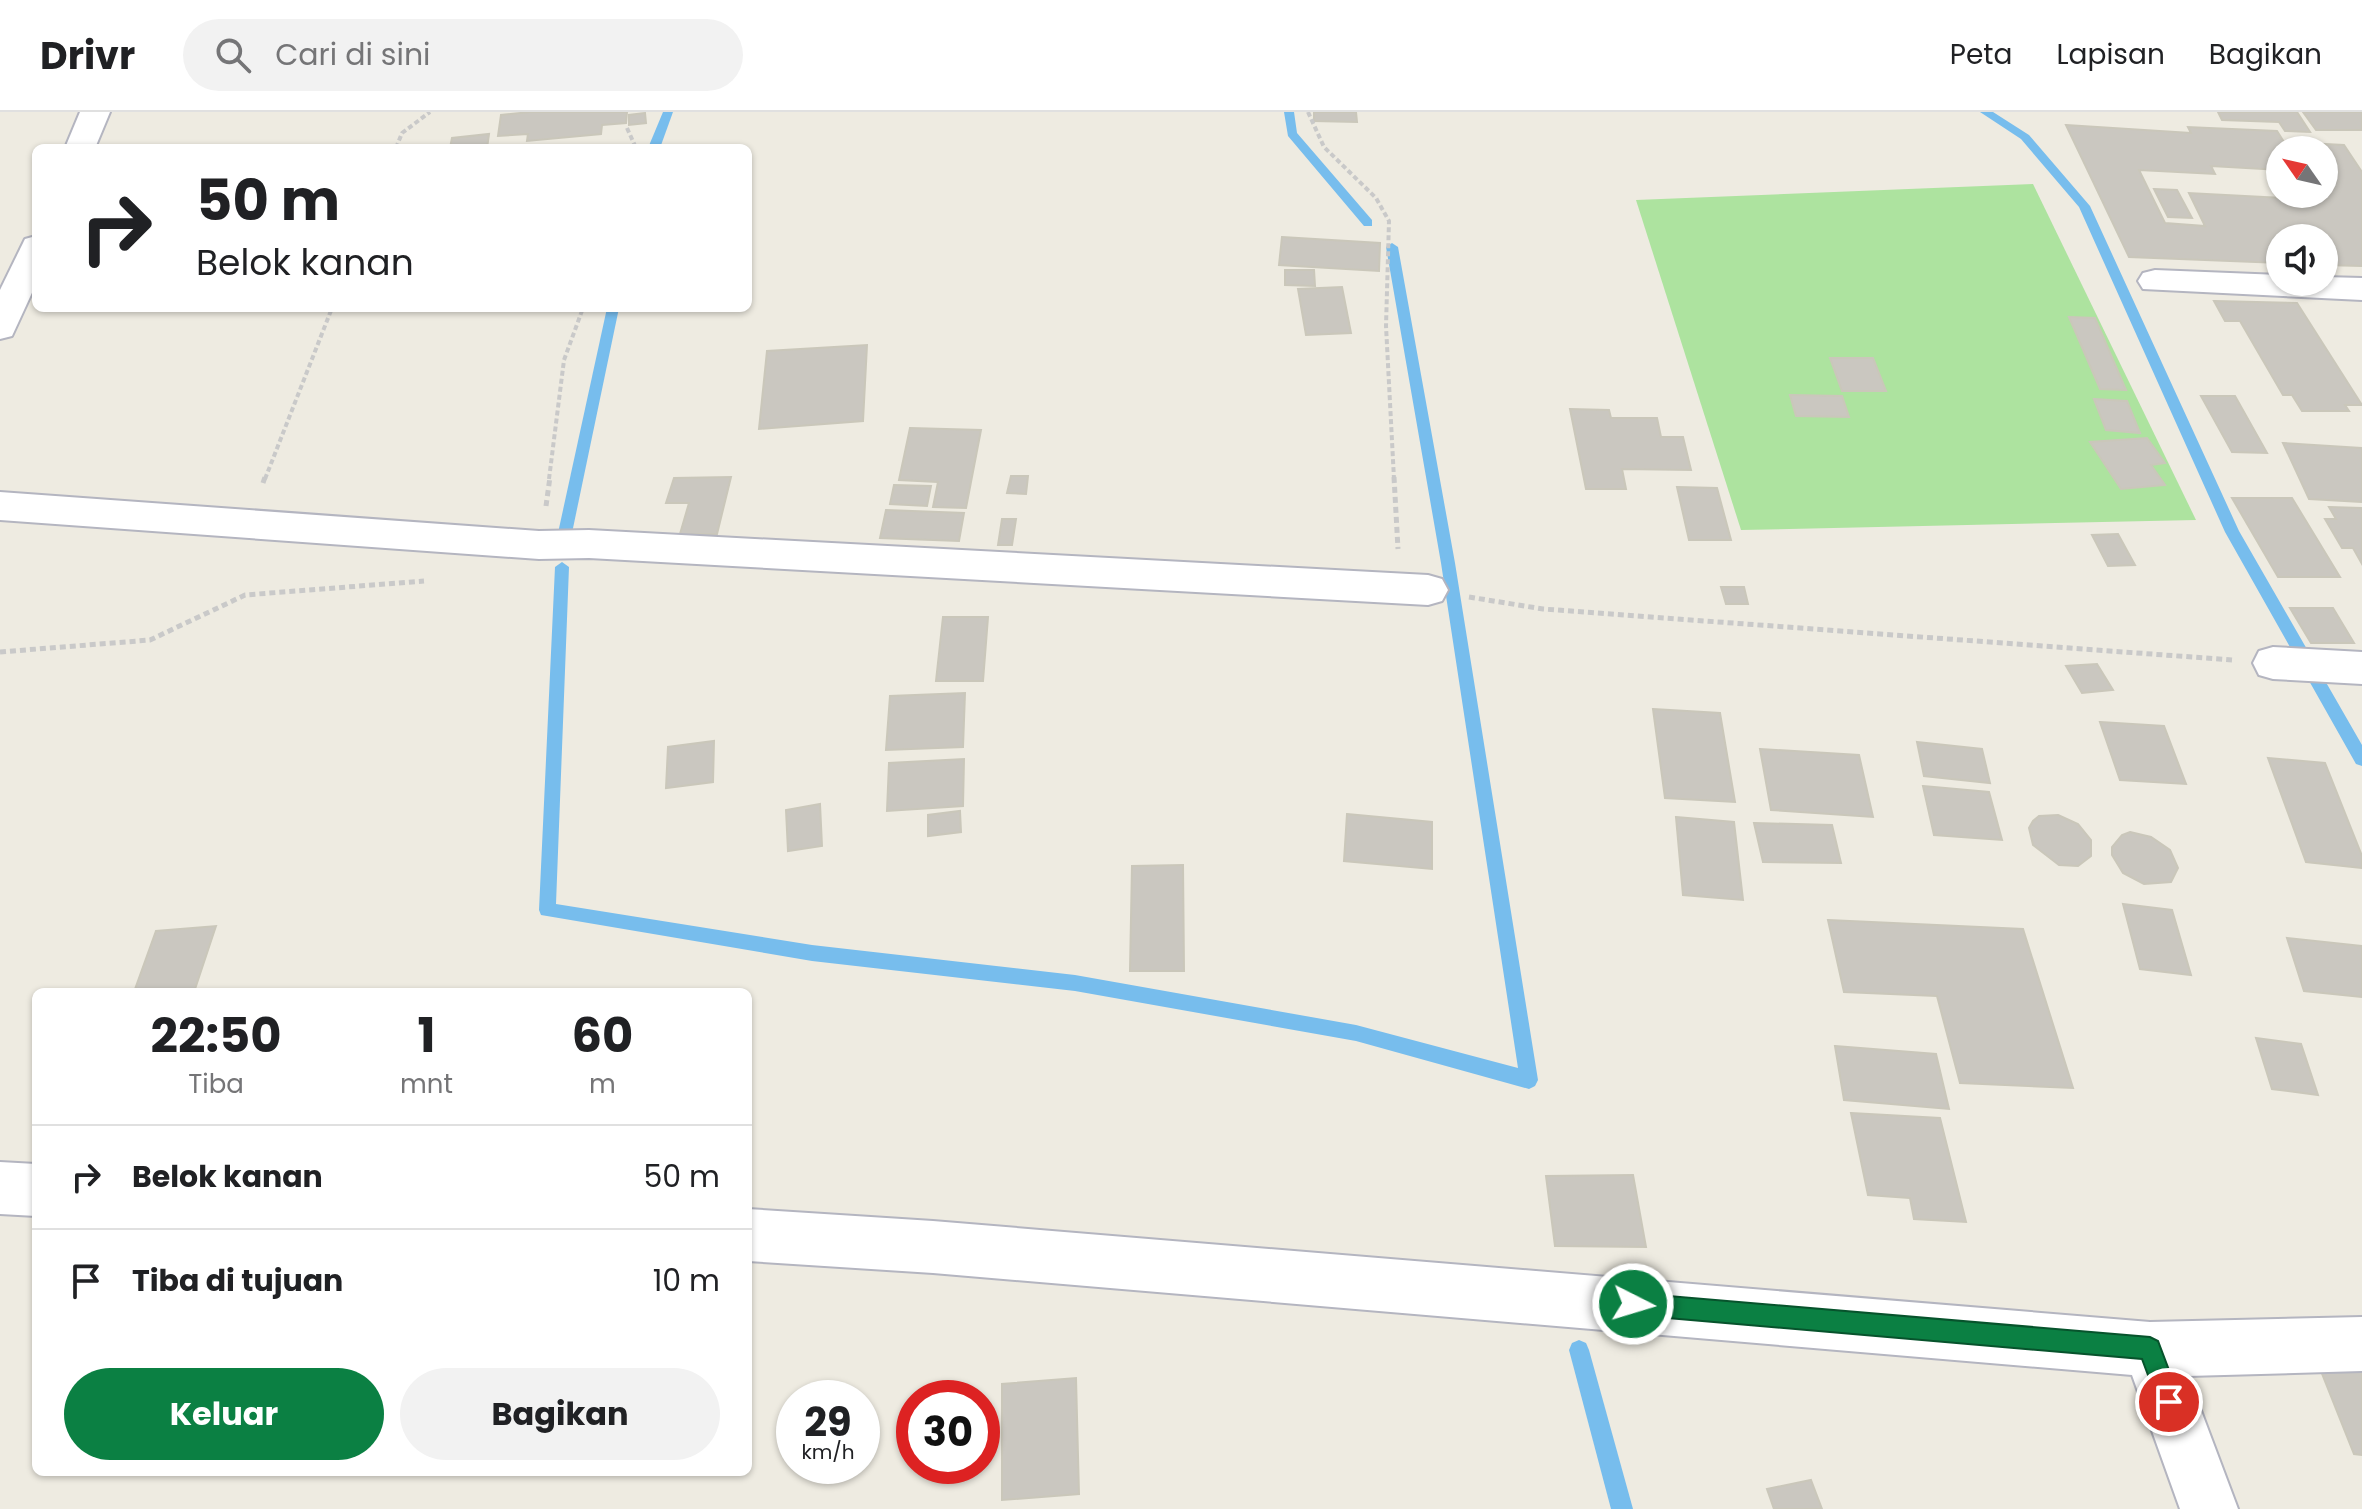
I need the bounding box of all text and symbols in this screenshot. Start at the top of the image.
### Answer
search box [183,19,743,91]
text: Drivr [40,29,135,82]
icon: search [211,33,255,77]
text: Cari di sini [275,33,430,76]
text: Peta [1950,35,2013,74]
text: Lapisan [2057,35,2165,74]
text: Bagikan [2209,35,2322,74]
north arrow [2266,136,2338,208]
map controls [2266,136,2338,296]
text: 50 m [196,161,340,240]
icon: right [64,176,168,280]
button: sound [2266,224,2338,296]
text: Belok kanan [196,237,414,288]
text: 22:50 [151,1002,282,1069]
text: 1 [417,1002,436,1069]
text: 60 [572,1002,633,1069]
text: Tiba [188,1066,244,1102]
text: mnt [400,1066,453,1102]
text: m [589,1066,616,1102]
icon: right [64,1155,108,1199]
text: Belok kanan [132,1155,323,1198]
text: 50 m [643,1155,720,1198]
icon: arrive [64,1259,108,1303]
text: Tiba di tujuan [132,1259,343,1302]
text: 10 m [653,1259,720,1302]
position arrow [1591,1262,1675,1346]
button: Keluar [64,1368,384,1460]
button: Bagikan [400,1368,720,1460]
pin [2135,1368,2203,1436]
speed limit sign: 30 [896,1380,1000,1484]
icon: arrive [2147,1380,2191,1424]
text: 29 [804,1394,852,1450]
text: km/h [801,1438,855,1466]

